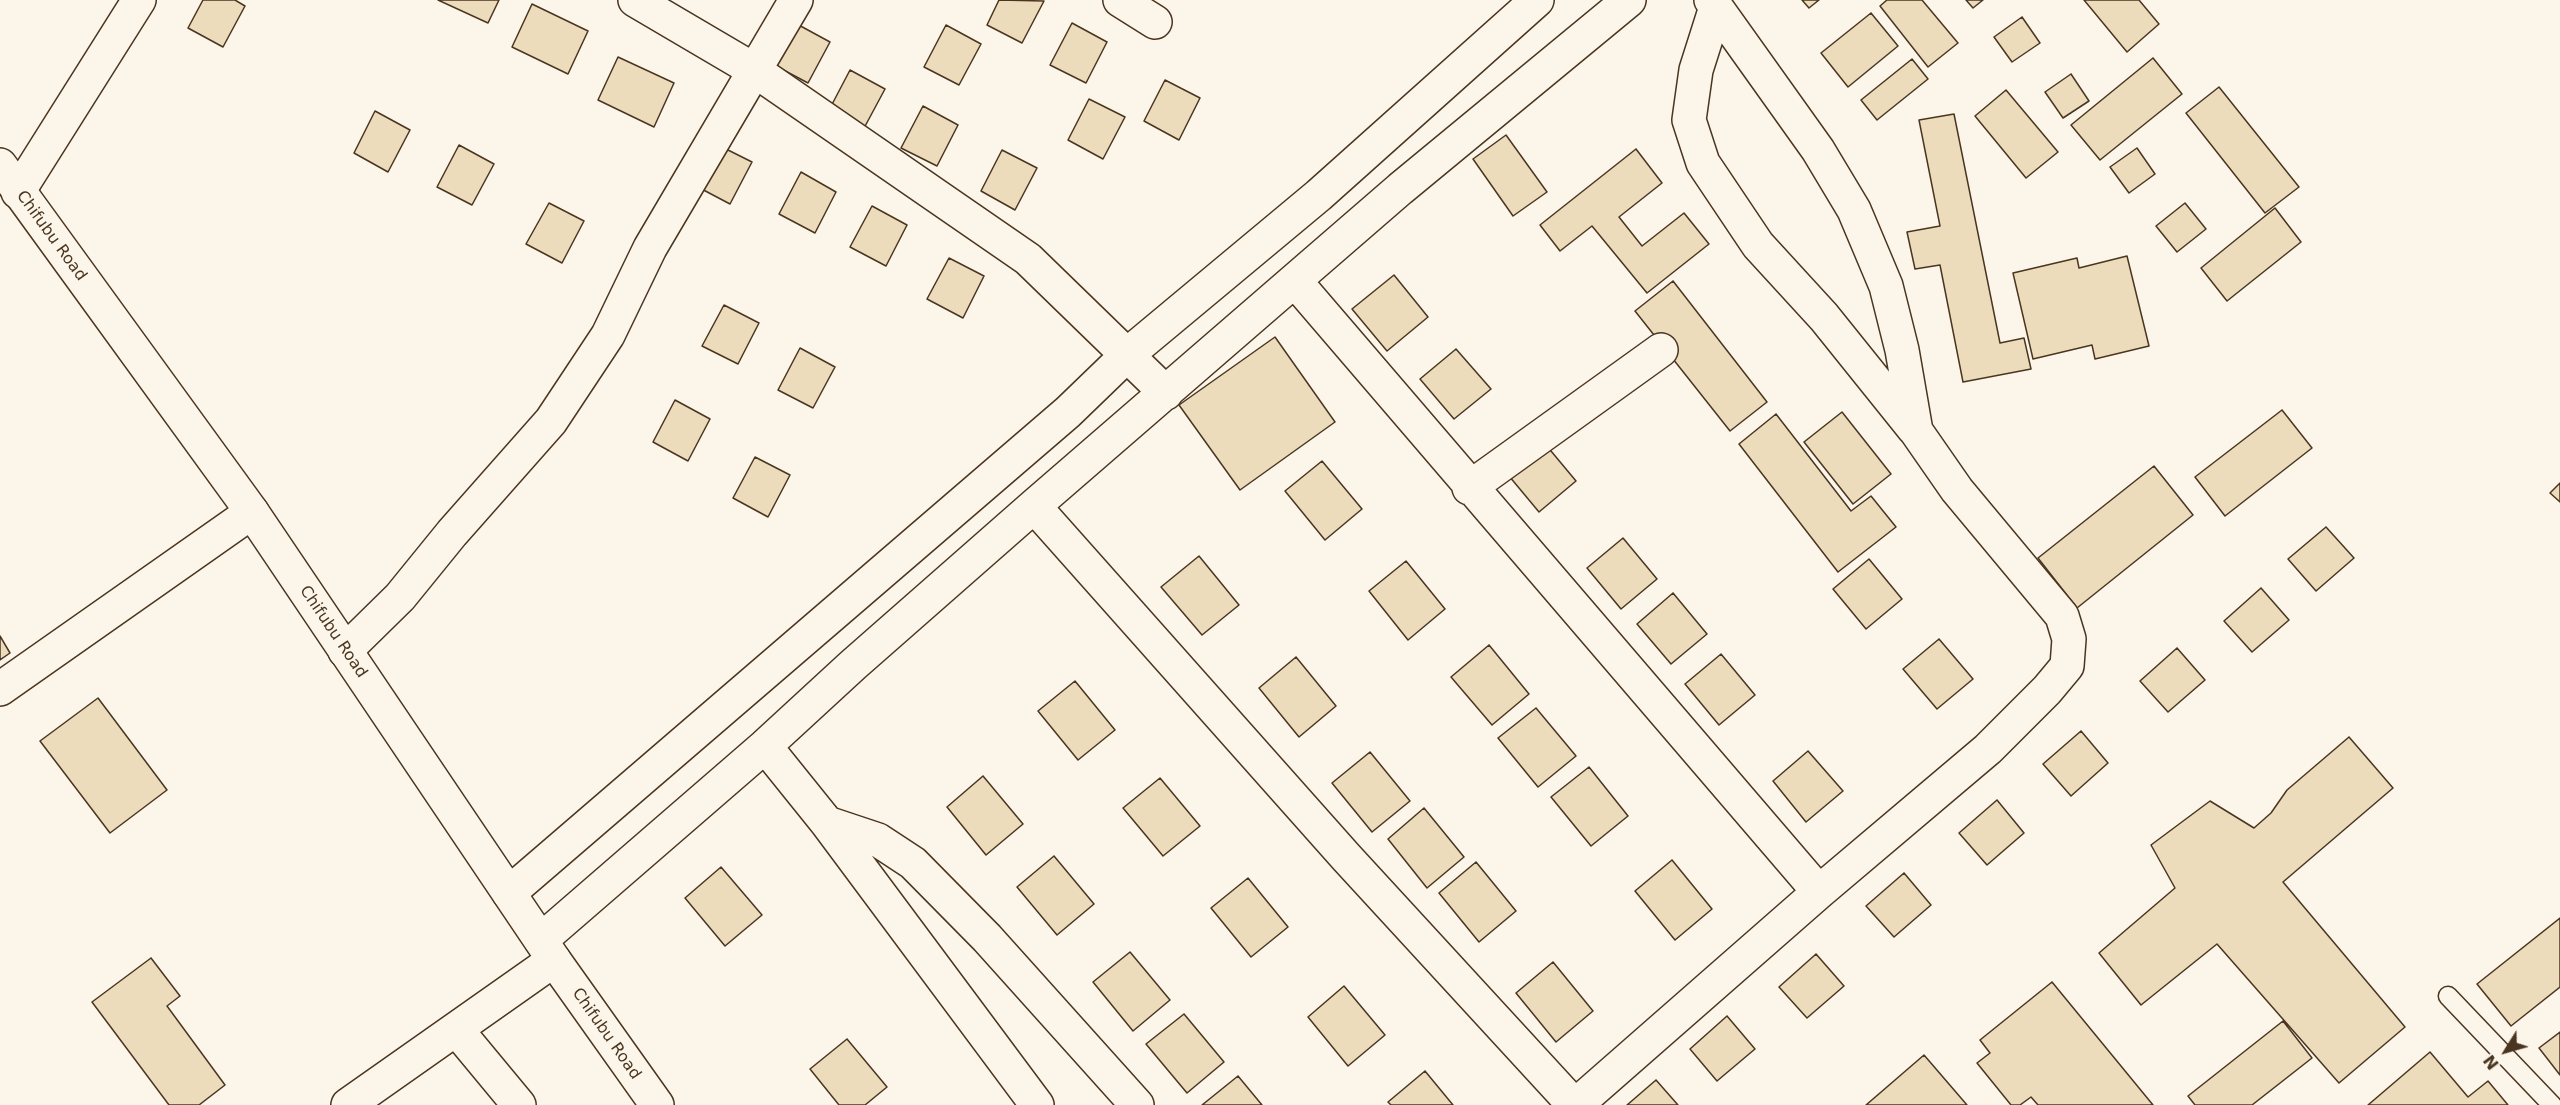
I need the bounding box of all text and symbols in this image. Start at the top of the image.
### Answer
street label: Chifubu Road [12,187,90,285]
street label: Chifubu Road [295,582,371,682]
street label: Chifubu Road [567,985,645,1083]
north arrow [2476,1021,2536,1081]
text: N [2480,1051,2503,1073]

